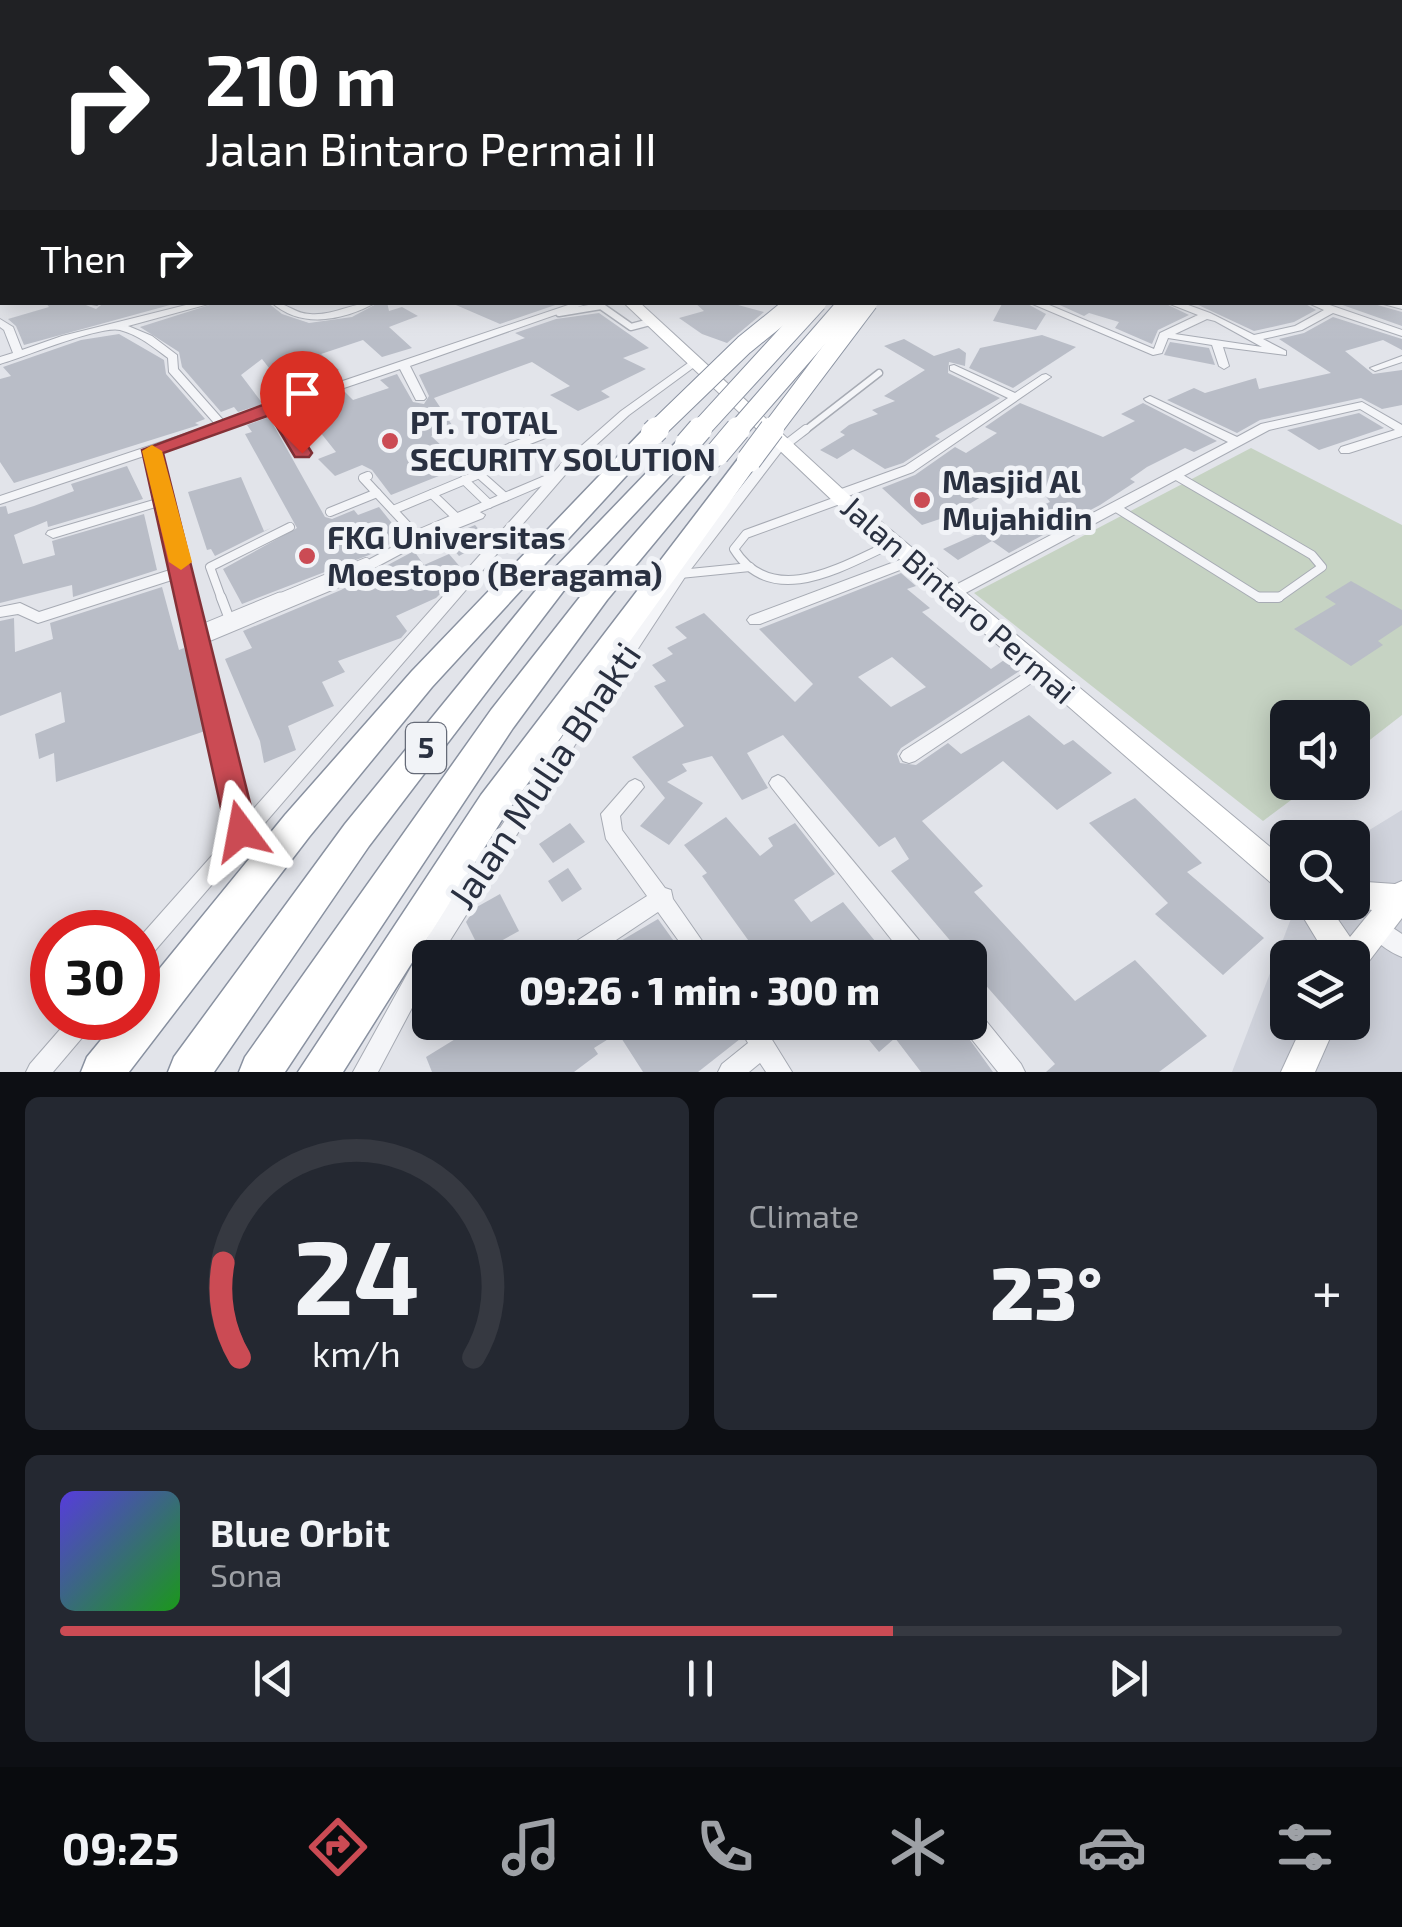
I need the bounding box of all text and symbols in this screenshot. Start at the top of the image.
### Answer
text: 210 m [205,36,397,120]
icon: right [40,40,170,170]
text: Jalan Bintaro Permai II [205,121,657,175]
icon: right [147,230,202,285]
text: Then [40,235,127,281]
pin [260,351,345,454]
icon: arrive [275,366,330,421]
place label: PT. TOTAL SECURITY SOLUTION [410,402,716,477]
marker: PT. TOTAL SECURITY SOLUTION [379,430,401,452]
place label: Masjid Al Mujahidin [942,461,1093,536]
street label: Jalan Bintaro Permai [835,487,1084,710]
marker: Masjid Al Mujahidin [911,489,933,511]
place label: FKG Universitas Moestopo (Beragama) [327,517,662,592]
marker: FKG Universitas Moestopo (Beragama) [296,545,318,567]
street label: Jalan Mulia Bhakti [437,633,649,917]
map controls [1270,700,1370,1040]
button: sound [1270,700,1370,800]
road number: 5 [406,723,446,773]
position arrow [189,779,293,883]
button: search [1270,820,1370,920]
speed limit sign: 30 [30,910,160,1040]
button: layers [1270,940,1370,1040]
text: 09:26 · 1 min · 300 m [519,967,880,1013]
text: Climate [749,1196,859,1234]
text: 24 [293,1211,420,1336]
text: 23° [990,1245,1102,1335]
text: − [749,1257,781,1323]
text: + [1312,1257,1342,1323]
text: km/h [312,1331,401,1374]
text: Blue Orbit [210,1509,390,1555]
text: Sona [210,1555,282,1593]
icon: previous [246,1651,301,1706]
icon: pause [673,1651,728,1706]
icon: next [1101,1651,1156,1706]
icon: directions [303,1812,373,1882]
icon: music [496,1812,566,1882]
icon: phone [690,1812,760,1882]
icon: climate [883,1812,953,1882]
icon: car [1077,1812,1147,1882]
icon: filters [1270,1812,1340,1882]
text: 09:25 [62,1820,179,1874]

